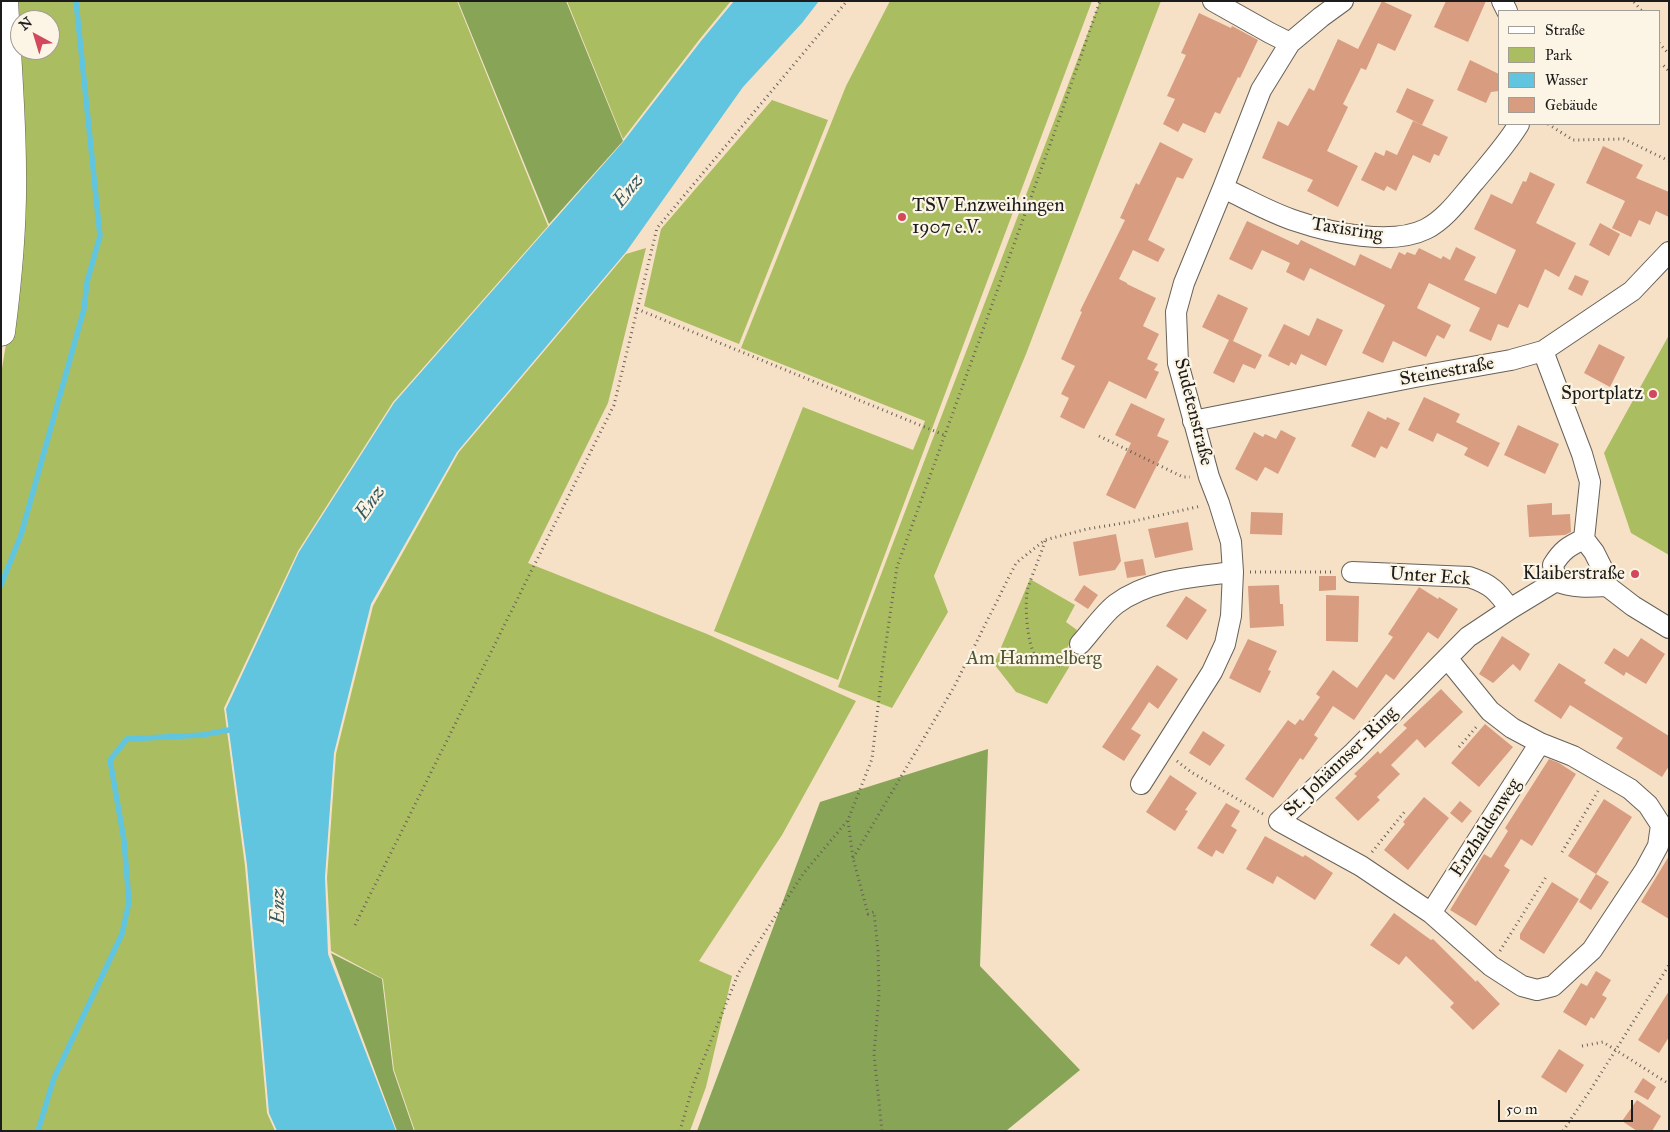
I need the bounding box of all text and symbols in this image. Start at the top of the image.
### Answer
north arrow [10,10,60,60]
legend [1498,10,1660,125]
text: N [16,13,36,34]
text: Straße [1545,21,1585,39]
text: Park [1545,46,1572,64]
text: Wasser [1545,71,1588,89]
text: Gebäude [1545,96,1598,114]
water label: Enz [608,169,650,213]
place label: TSV Enzweihingen 1907 e.V. [912,195,1064,239]
marker: TSV Enzweihingen 1907 e.V. [896,211,908,223]
street label: Taxisring [1310,213,1384,247]
street label: Steinestraße [1398,352,1496,392]
street label: Sudetenstraße [1169,356,1217,468]
place label: Sportplatz [1561,383,1643,405]
marker: Sportplatz [1647,388,1659,400]
water label: Enz [351,481,391,525]
street label: Unter Eck [1389,563,1471,591]
place label: Klaiberstraße [1522,563,1625,585]
marker: Klaiberstraße [1629,568,1641,580]
park label: Am Hammelberg [966,648,1102,670]
street label: St. Johännser-Ring [1279,702,1403,822]
street label: Enzhaldenweg [1446,774,1526,882]
water label: Enz [267,888,291,924]
scale bar [1500,1090,1635,1122]
text: 50 m [1506,1100,1538,1118]

